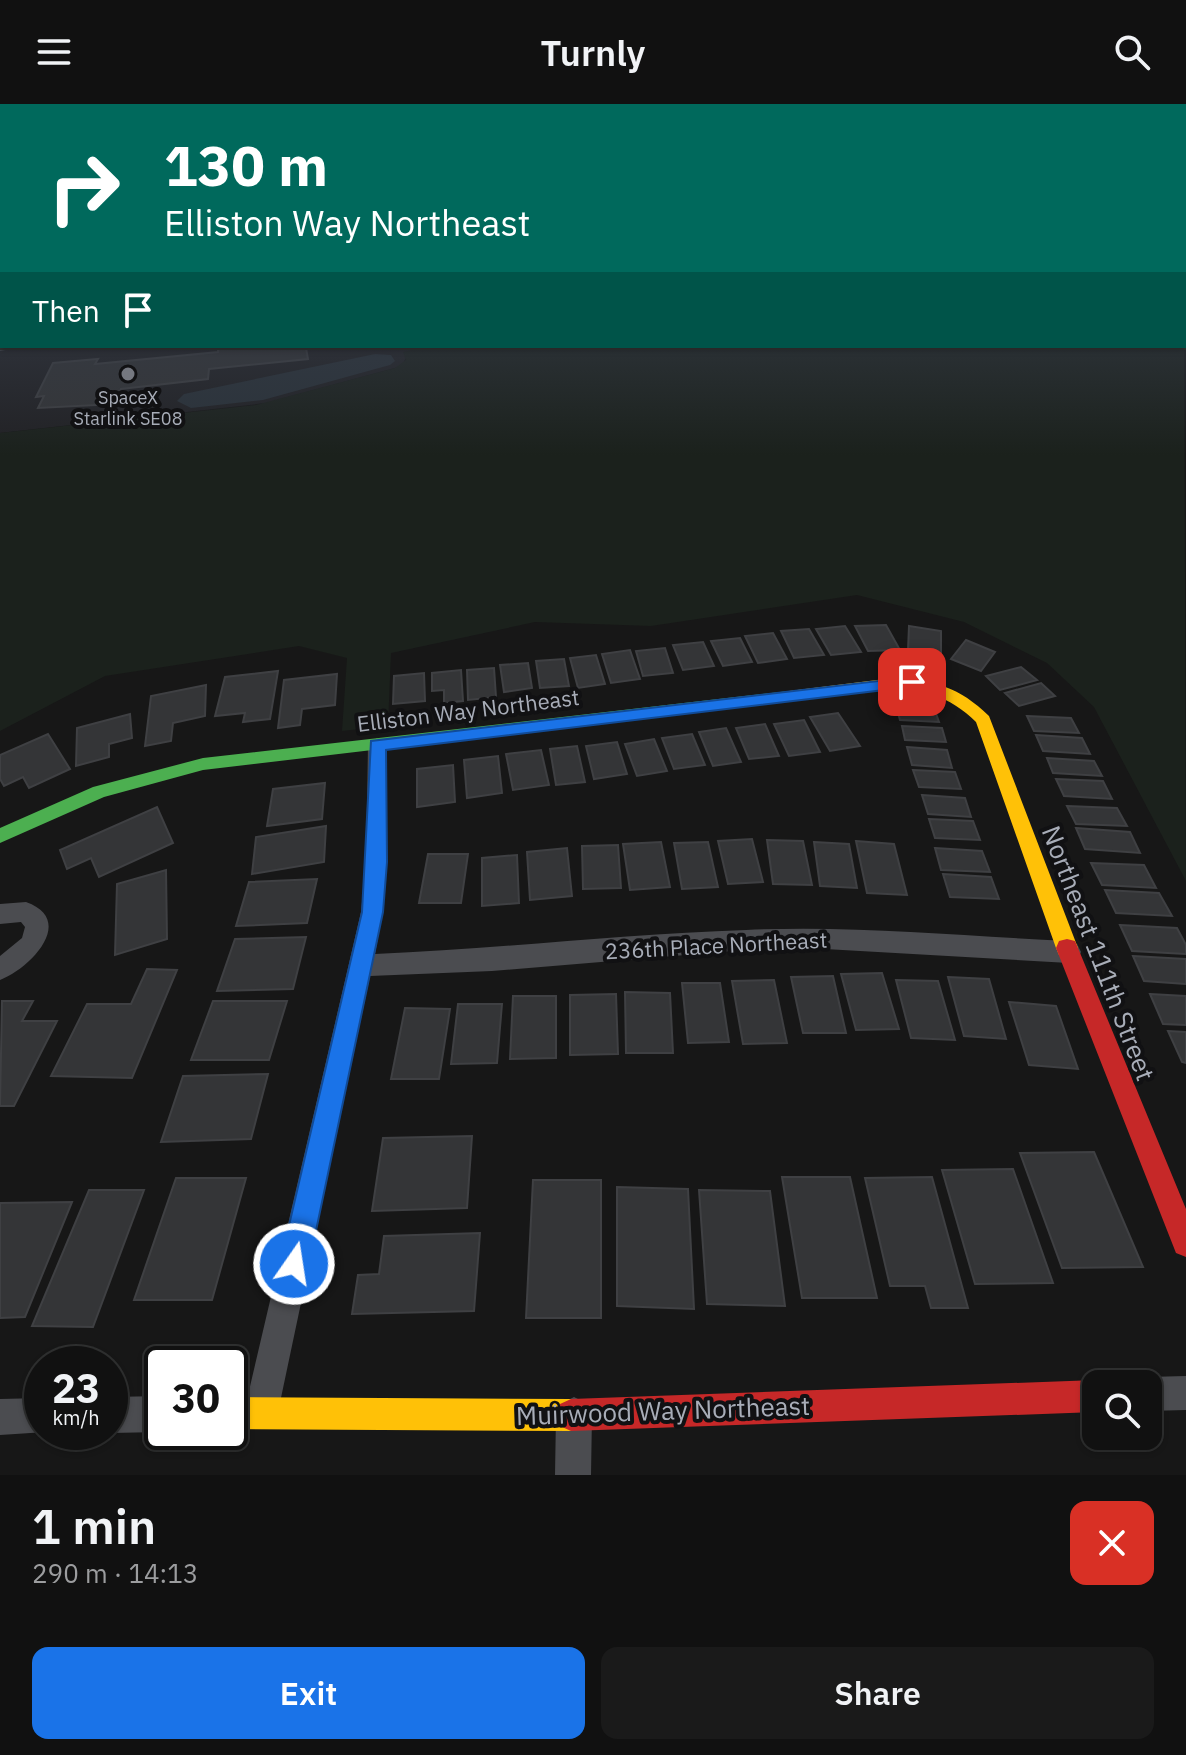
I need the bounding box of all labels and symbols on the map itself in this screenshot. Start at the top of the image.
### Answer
marker: SpaceX Starlink SE08 [119,365,137,383]
place label: SpaceX Starlink SE08 [74,386,182,430]
pin [878,648,946,716]
street label: Elliston Way Northeast [355,682,581,738]
street label: Northeast 111th Street [1035,821,1163,1085]
street label: 236th Place Northeast [604,925,828,965]
position arrow [252,1222,336,1306]
speed limit sign: 30 [144,1346,248,1450]
street label: Muirwood Way Northeast [515,1388,811,1432]

